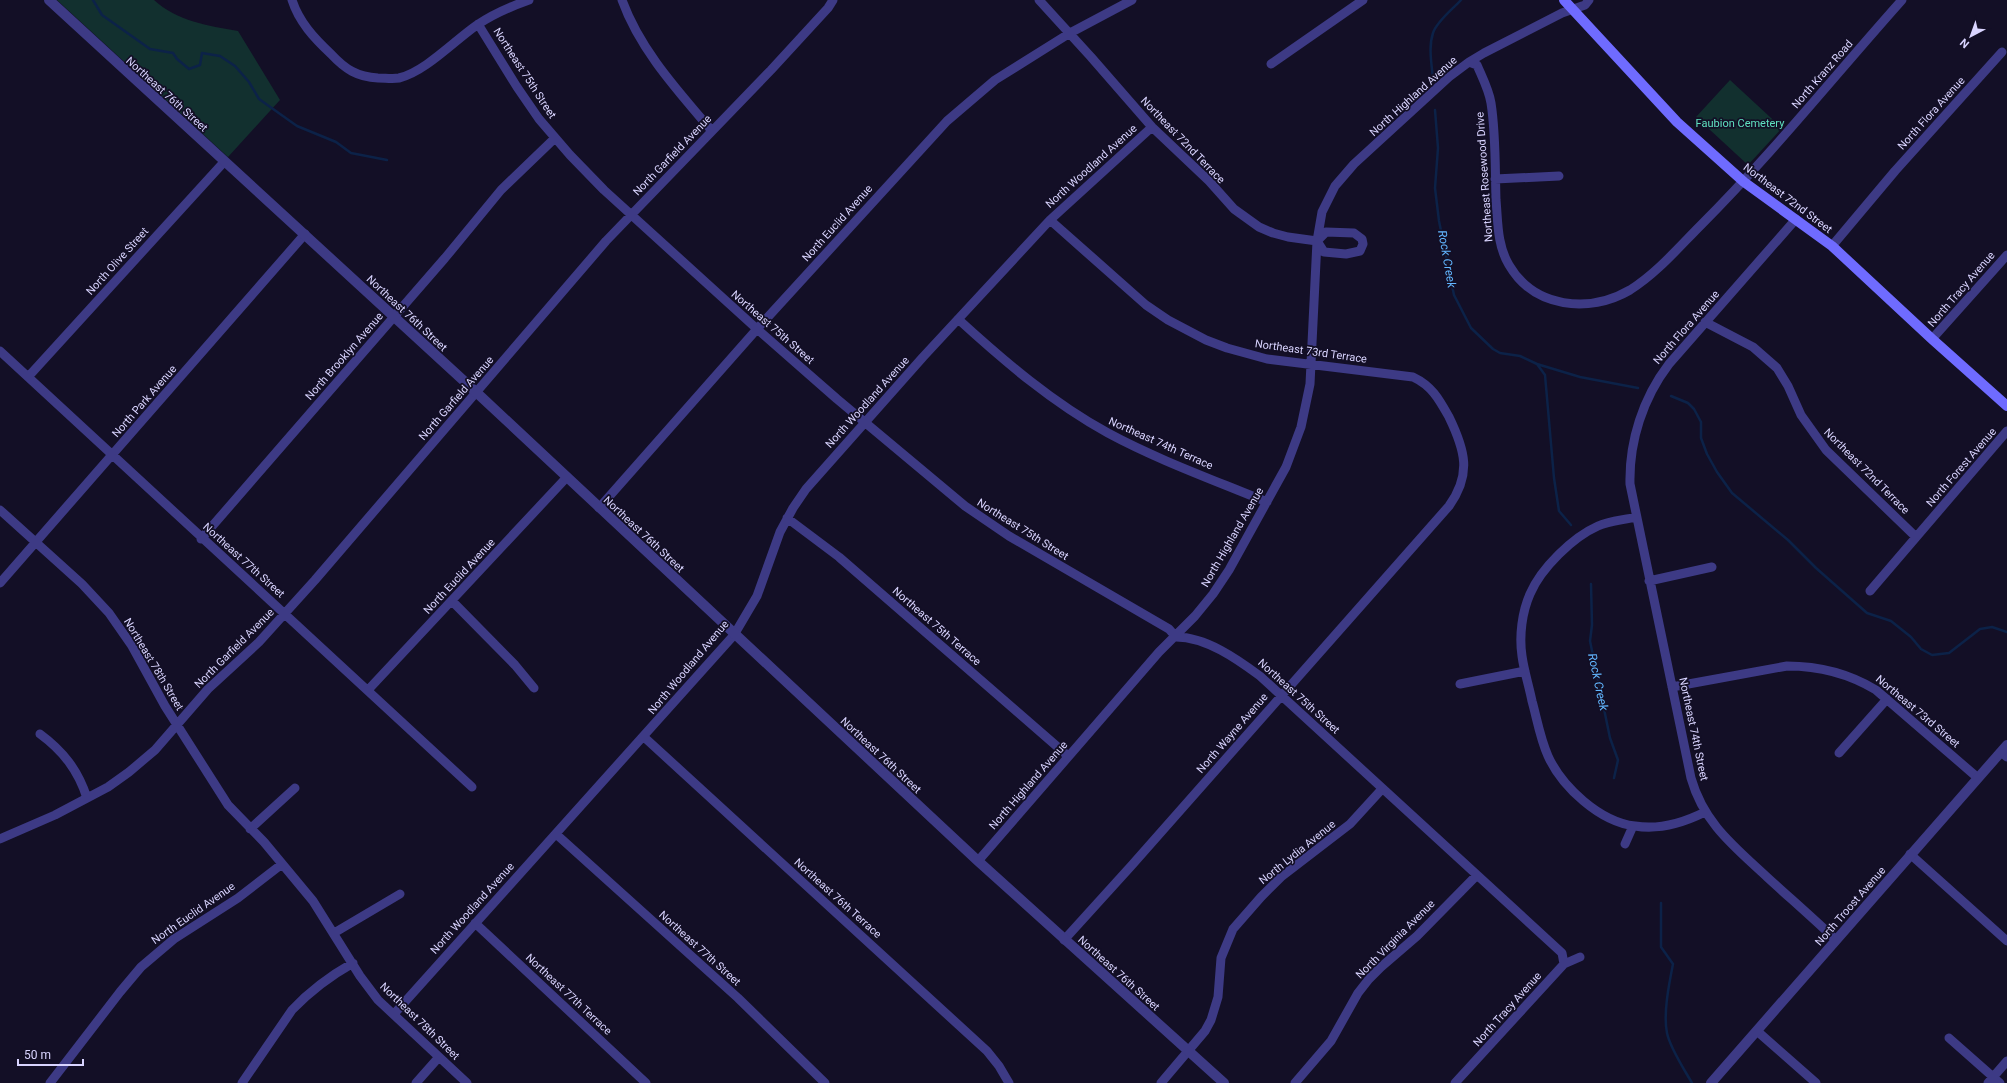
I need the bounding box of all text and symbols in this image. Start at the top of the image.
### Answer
north arrow [1951,16,1991,56]
street label: Northeast 75th Street [490,26,559,121]
text: N [1957,36,1972,51]
street label: North Kranz Road [1789,37,1856,111]
street label: Northeast 76th Street [123,54,210,135]
street label: North Highland Avenue [1367,54,1460,139]
street label: North Flora Avenue [1895,74,1968,153]
street label: Northeast 72nd Terrace [1138,94,1228,186]
street label: Northeast Rosewood Drive [1473,111,1496,243]
street label: North Garfield Avenue [630,112,714,198]
park label: Faubion Cemetery [1696,117,1785,130]
street label: North Woodland Avenue [1043,122,1140,211]
street label: Northeast 72nd Street [1741,161,1835,236]
street label: North Euclid Avenue [800,182,875,264]
street label: North Olive Street [84,225,151,298]
water label: Rock Creek [1435,229,1459,290]
street label: North Tracy Avenue [1925,249,1998,330]
street label: Northeast 76th Street [364,273,450,354]
street label: Northeast 75th Street [729,288,817,367]
street label: North Flora Avenue [1651,288,1722,367]
street label: North Brooklyn Avenue [303,310,386,403]
street label: Northeast 73rd Terrace [1254,337,1368,366]
street label: North Garfield Avenue [416,353,497,443]
street label: North Woodland Avenue [823,354,912,451]
street label: North Park Avenue [109,362,179,440]
street label: Northeast 74th Terrace [1107,415,1215,472]
street label: North Forest Avenue [1924,425,1999,509]
street label: Northeast 72nd Terrace [1821,426,1912,517]
street label: North Highland Avenue [1199,485,1266,589]
street label: Northeast 76th Street [601,494,687,575]
street label: Northeast 75th Street [975,496,1071,563]
street label: Northeast 77th Street [200,520,287,601]
street label: North Euclid Avenue [421,536,498,617]
street label: Northeast 75th Terrace [890,584,984,668]
street label: North Garfield Avenue [192,606,277,691]
street label: Northeast 78th Street [121,616,186,713]
street label: North Woodland Avenue [645,618,732,717]
water label: Rock Creek [1585,652,1611,713]
street label: Northeast 75th Street [1255,656,1342,737]
street label: Northeast 73rd Street [1873,672,1963,751]
street label: Northeast 74th Street [1676,676,1711,782]
street label: North Wayne Avenue [1194,691,1271,776]
street label: Northeast 76th Street [838,715,924,796]
street label: North Highland Avenue [986,738,1070,832]
street label: North Lydia Avenue [1257,818,1338,887]
street label: Northeast 76th Terrace [791,856,884,941]
street label: North Woodland Avenue [428,860,517,957]
street label: North Troost Avenue [1812,864,1888,949]
street label: North Euclid Avenue [149,880,238,947]
street label: North Virginia Avenue [1353,897,1438,981]
street label: Northeast 77th Street [656,908,743,989]
street label: Northeast 76th Street [1075,933,1162,1014]
street label: Northeast 77th Terrace [523,951,614,1038]
street label: North Tracy Avenue [1471,969,1544,1049]
street label: Northeast 78th Street [377,980,462,1063]
scale bar [18,1041,83,1067]
text: 50 m [24,1048,51,1062]

